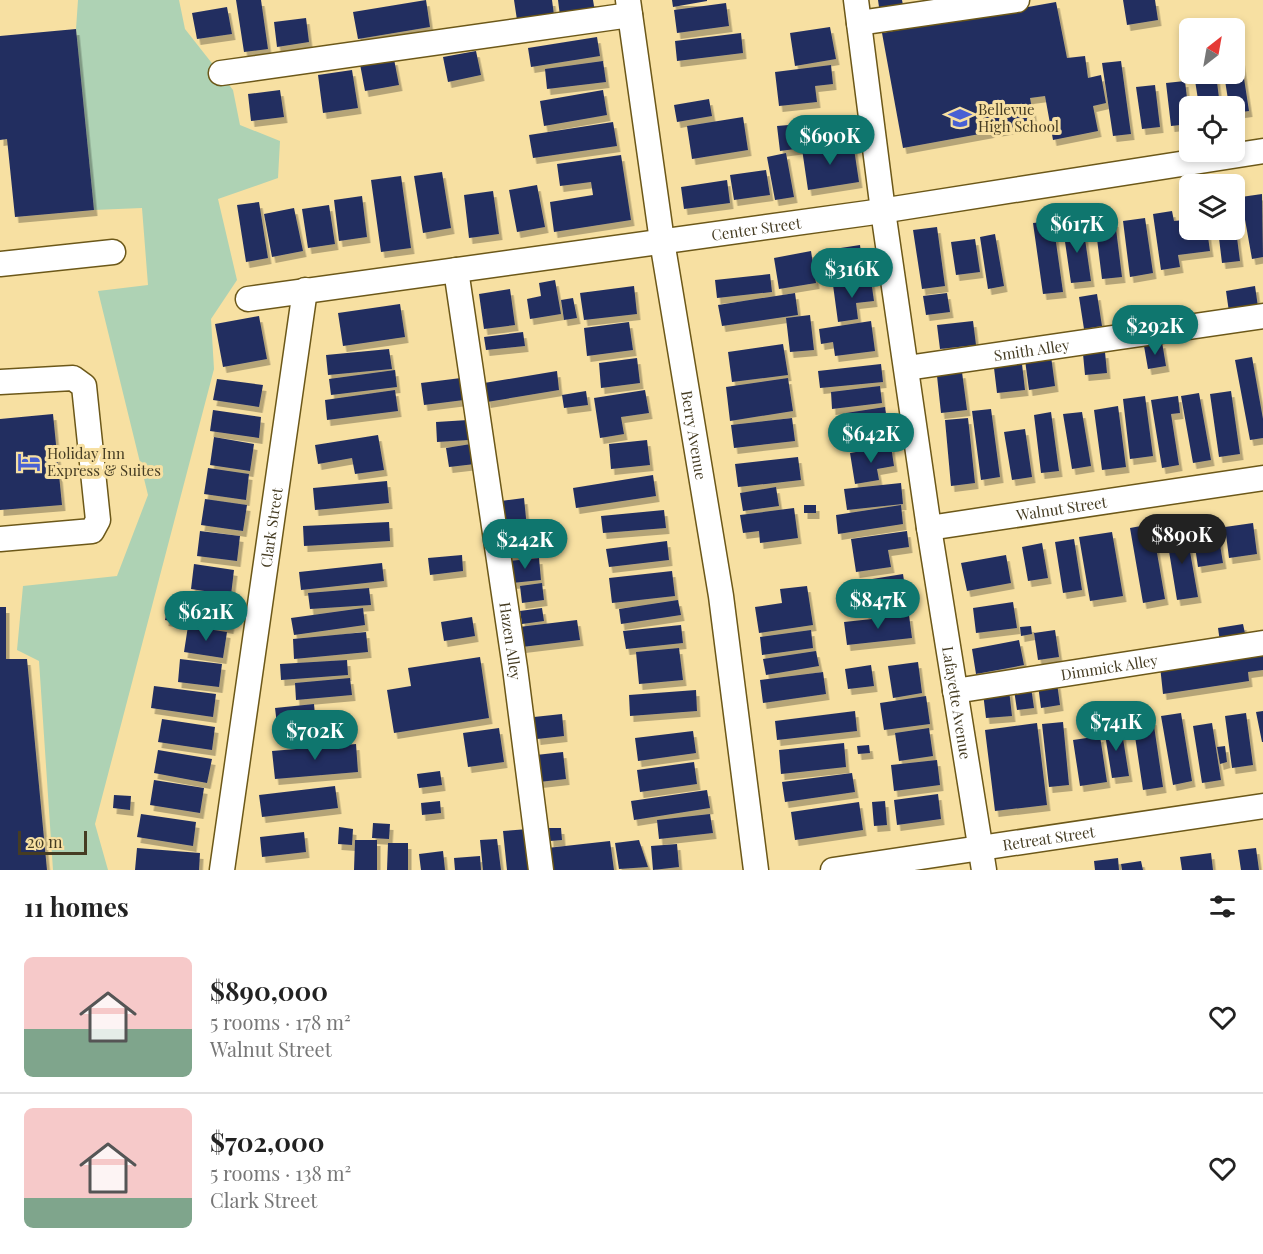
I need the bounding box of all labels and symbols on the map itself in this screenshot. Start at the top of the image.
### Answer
north arrow [1179,18,1245,84]
place label: Bellevue High School [978,99,1059,136]
school or university icon: Bellevue High School [947,105,973,131]
pin: $690K [788,115,872,166]
pin: $617K [1035,203,1119,254]
street label: Center Street [710,212,803,245]
pin: $316K [810,248,894,299]
pin: $292K [1113,305,1197,356]
street label: Smith Alley [993,334,1071,365]
street label: Berry Avenue [677,389,711,481]
pin: $642K [829,413,913,464]
place label: Holiday Inn Express & Suites [47,443,161,480]
hotel icon: Holiday Inn Express & Suites [16,449,42,475]
street label: Clark Street [255,485,287,569]
street label: Walnut Street [1014,491,1109,525]
pin: $890K [1140,514,1224,565]
pin: $242K [483,519,567,570]
pin: $847K [836,579,920,630]
pin: $621K [164,591,248,642]
street label: Hazen Alley [495,601,527,682]
street label: Lafayette Avenue [938,645,976,761]
street label: Dimmick Alley [1059,649,1159,684]
pin: $741K [1074,701,1158,752]
pin: $702K [273,710,357,761]
street label: Retreat Street [1001,821,1097,855]
scale bar [18,828,87,856]

